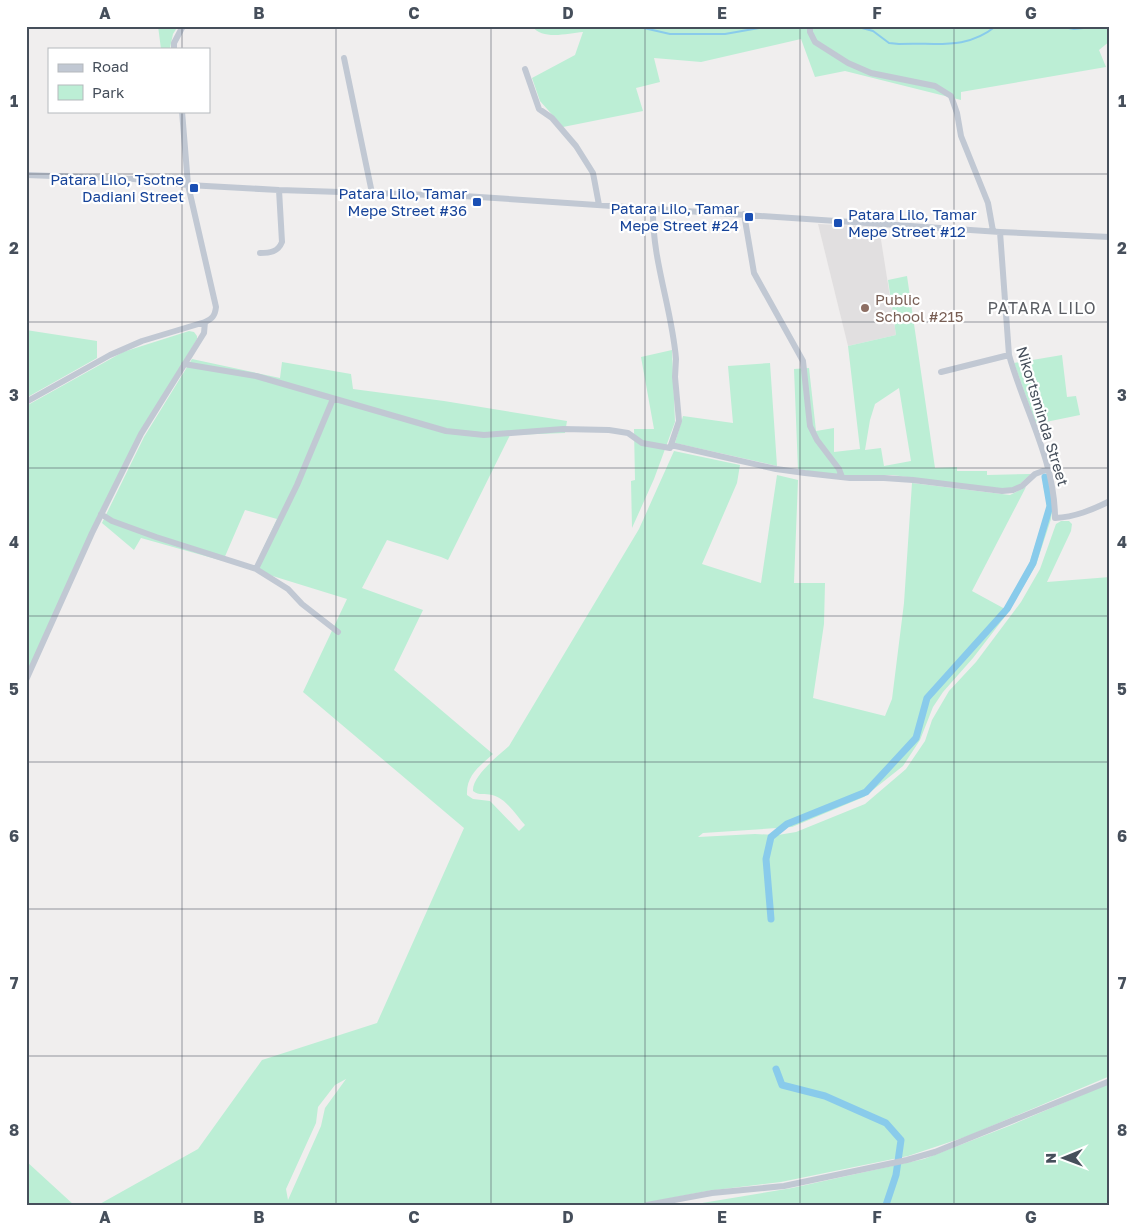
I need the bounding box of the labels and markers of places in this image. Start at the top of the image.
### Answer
place label: Patara Lilo, Tsotne Dadiani Street [50,170,184,205]
marker: Patara Lilo, Tsotne Dadiani Street [188,182,200,194]
place label: Patara Lilo, Tamar Mepe Street #36 [338,184,467,219]
marker: Patara Lilo, Tamar Mepe Street #36 [471,196,483,208]
place label: Patara Lilo, Tamar Mepe Street #24 [610,199,739,234]
place label: Patara Lilo, Tamar Mepe Street #12 [848,205,977,240]
marker: Patara Lilo, Tamar Mepe Street #24 [743,211,755,223]
marker: Patara Lilo, Tamar Mepe Street #12 [832,217,844,229]
place label: Public School #215 [875,290,963,325]
marker: Public School #215 [859,302,871,314]

